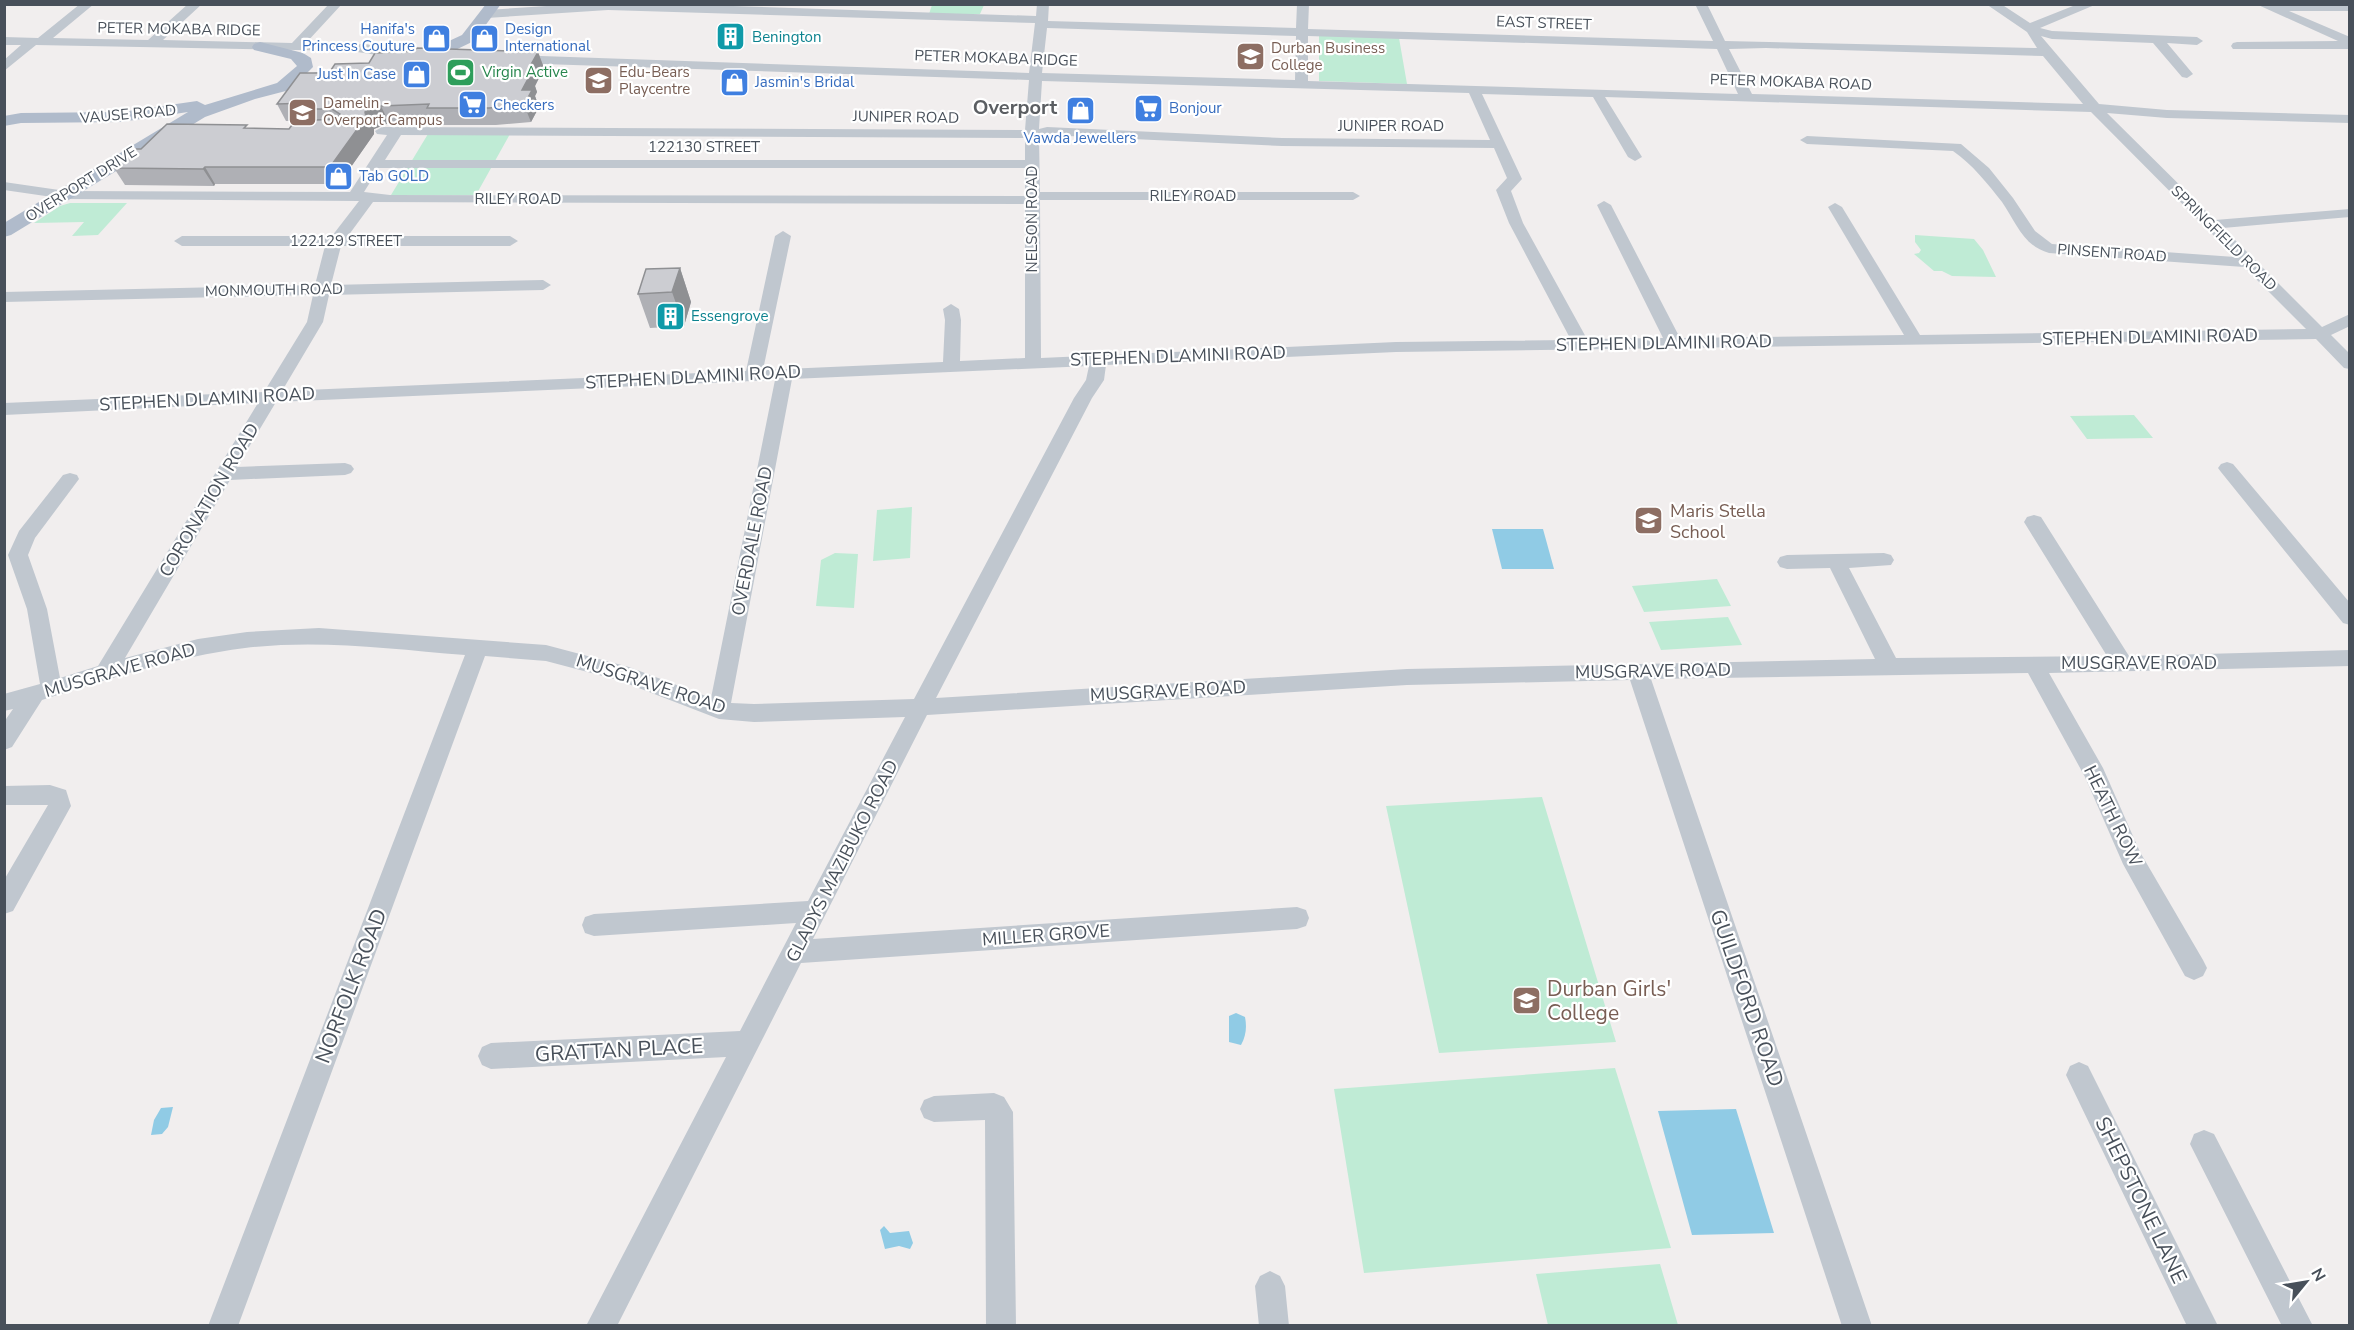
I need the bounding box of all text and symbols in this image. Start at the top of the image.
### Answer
street label: EAST STREET [1496,11,1592,35]
street label: PETER MOKABA RIDGE [97,18,261,40]
place label: Hanifa's Princess Couture [302,19,415,56]
place label: Design International [505,19,591,56]
building icon: Benington [715,21,747,53]
shop icon: Hanifa's Princess Couture [420,22,452,54]
shop icon: Design International [468,22,500,54]
place label: Benington [752,27,821,47]
place label: Durban Business College [1271,38,1385,75]
school or university icon: Durban Business College [1234,41,1266,73]
street label: PETER MOKABA RIDGE [914,45,1078,71]
sports icon: Virgin Active [445,56,477,88]
shop icon: Just In Case [401,58,433,90]
place label: Virgin Active [481,62,568,82]
place label: Edu-Bears Playcentre [619,62,690,99]
place label: Just In Case [316,64,396,84]
school or university icon: Edu-Bears Playcentre [582,65,614,97]
shop icon: Jasmin's Bridal [718,66,750,98]
street label: PETER MOKABA ROAD [1710,69,1872,95]
place label: Jasmin's Bridal [754,72,855,92]
supermarket icon: Checkers [456,89,488,121]
supermarket icon: Bonjour [1132,92,1164,124]
place label: Damelin - Overport Campus [323,93,442,130]
district label: Overport [973,94,1057,121]
place label: Checkers [493,95,554,115]
shop icon: Vawda Jewellers [1064,95,1096,127]
school or university icon: Damelin - Overport Campus [286,96,318,128]
place label: Bonjour [1169,98,1222,118]
street label: VAUSE ROAD [78,100,177,128]
street label: JUNIPER ROAD [852,106,959,128]
street label: JUNIPER ROAD [1337,116,1444,136]
place label: Vawda Jewellers [1023,128,1136,148]
street label: 122130 STREET [648,137,760,157]
street label: OVERPORT DRIVE [21,142,141,226]
shop icon: Tab GOLD [322,160,354,192]
place label: Tab GOLD [359,166,429,186]
street label: NELSON ROAD [1022,166,1042,272]
street label: SPRINGFIELD ROAD [2167,181,2281,295]
street label: RILEY ROAD [1150,186,1236,206]
street label: RILEY ROAD [475,189,561,209]
street label: 122129 STREET [290,231,402,251]
street label: PINSENT ROAD [2057,239,2167,267]
street label: MONMOUTH ROAD [205,279,343,301]
building icon: Essengrove [654,300,686,332]
place label: Essengrove [691,306,768,326]
street label: STEPHEN DLAMINI ROAD [2042,323,2258,351]
street label: STEPHEN DLAMINI ROAD [1556,329,1772,357]
street label: STEPHEN DLAMINI ROAD [1070,340,1286,372]
street label: STEPHEN DLAMINI ROAD [584,359,802,395]
street label: STEPHEN DLAMINI ROAD [98,381,316,417]
street label: CORONATION ROAD [153,419,265,581]
street label: OVERDALE ROAD [726,464,778,618]
place label: Maris Stella School [1670,499,1766,544]
school or university icon: Maris Stella School [1633,505,1665,537]
street label: MUSGRAVE ROAD [42,637,198,703]
street label: MUSGRAVE ROAD [573,648,729,720]
street label: MUSGRAVE ROAD [2061,651,2217,675]
street label: MUSGRAVE ROAD [1575,658,1731,684]
street label: MUSGRAVE ROAD [1089,675,1247,707]
street label: GLADYS MAZIBUKO ROAD [780,756,904,966]
street label: HEATH ROW [2078,761,2148,871]
street label: NORFOLK ROAD [309,905,393,1067]
street label: GUILDFORD ROAD [1704,906,1790,1090]
street label: MILLER GROVE [981,919,1111,951]
place label: Durban Girls' College [1547,975,1671,1027]
school or university icon: Durban Girls' College [1510,985,1542,1017]
street label: GRATTAN PLACE [534,1032,704,1068]
street label: SHEPSTONE LANE [2089,1112,2193,1288]
north arrow [2276,1252,2336,1312]
text: N [2306,1264,2331,1286]

